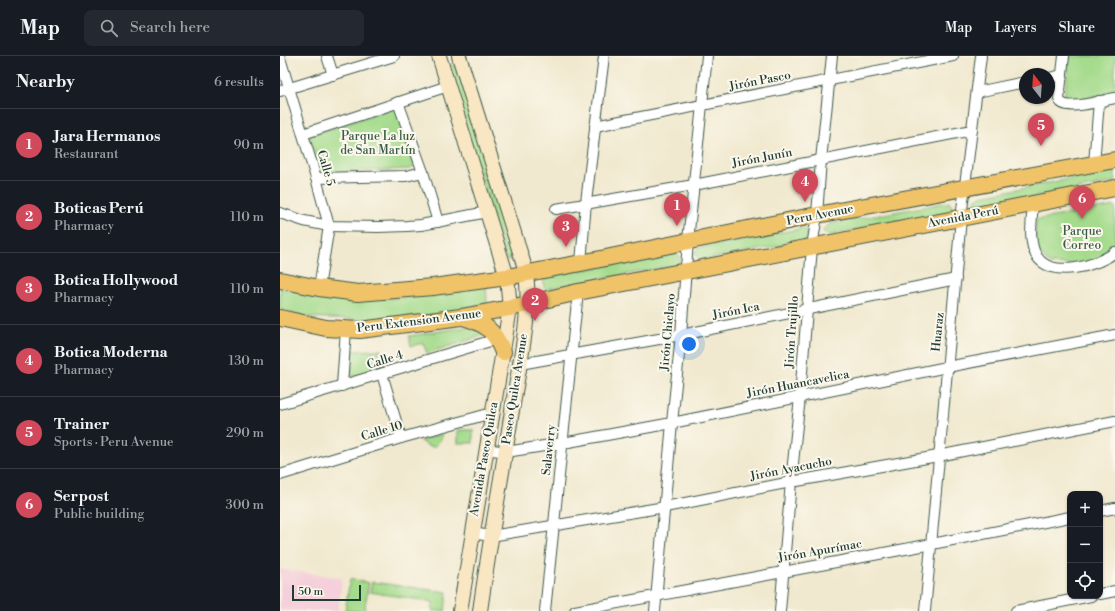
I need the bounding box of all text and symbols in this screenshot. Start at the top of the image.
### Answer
search box [84,10,364,46]
text: Map [20,16,60,40]
icon: search [98,17,120,39]
text: Search here [130,18,210,37]
text: Map [945,19,972,37]
text: Layers [994,19,1037,37]
text: Share [1059,19,1095,37]
street label: Jirón Pasco [727,68,792,95]
north arrow [1019,68,1055,104]
text: Nearby [16,71,75,93]
text: 6 results [214,74,264,90]
pin: 5 [1028,113,1054,146]
text: Jara Hermanos [54,127,160,146]
park label: Parque La luz de San Martín [340,129,416,158]
text: 1 [26,137,32,153]
text: 90 m [233,137,264,153]
street label: Jirón Junín [730,145,793,171]
text: Restaurant [54,146,119,162]
street label: Calle 5 [314,148,338,188]
pin: 4 [792,169,818,202]
pin: 6 [1069,186,1095,219]
pin: 1 [664,193,690,226]
text: Boticas Perú [54,199,144,218]
street label: Peru Avenue [785,201,855,229]
street label: Avenida Perú [925,203,1000,231]
text: 2 [25,209,33,225]
text: 110 m [230,209,264,225]
pin: 3 [553,214,579,247]
text: Pharmacy [54,218,114,234]
park label: Parque Correo [1062,224,1102,253]
text: Botica Hollywood [54,271,178,290]
text: 3 [25,281,33,297]
text: 110 m [230,281,264,297]
pin: 2 [522,288,548,321]
text: Pharmacy [54,290,114,306]
street label: Jirón Chiclayo [657,292,679,373]
street label: Jirón Trujillo [782,295,802,370]
street label: Jirón Ica [710,299,762,323]
street label: Peru Extension Avenue [356,306,482,336]
street label: Huaraz [928,311,948,352]
street label: Paseo Quilca Avenue [499,332,531,446]
your location [679,334,699,354]
text: Botica Moderna [54,343,168,362]
street label: Calle 4 [365,347,405,373]
text: 4 [25,353,33,369]
text: 130 m [229,353,264,369]
text: Pharmacy [54,362,114,378]
street label: Jirón Huancavelica [744,367,851,401]
street label: Avenida Paseo Quilca [466,400,502,518]
text: Trainer [54,415,109,434]
street label: Calle 10 [359,418,405,444]
street label: Salaverry [539,424,559,476]
text: 5 [25,425,33,441]
text: 290 m [226,425,264,441]
text: Sports · Peru Avenue [54,434,174,450]
street label: Jirón Ayacucho [748,454,833,484]
text: Serpost [54,487,109,506]
map controls [1067,491,1103,599]
button: + [1067,491,1103,527]
text: 6 [25,497,33,513]
text: 300 m [226,497,264,513]
text: Public building [54,506,144,522]
button: − [1067,527,1103,563]
street label: Jirón Apurímac [776,536,863,566]
button: locate [1067,563,1103,599]
scale bar [292,583,361,602]
text: 50 m [298,585,323,599]

